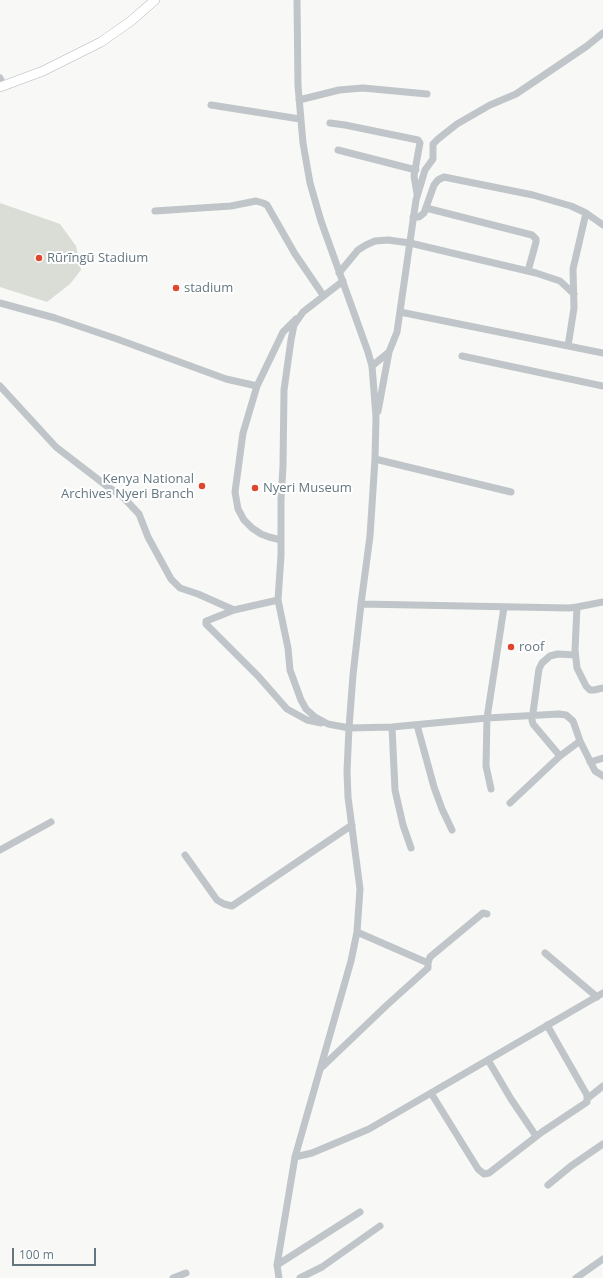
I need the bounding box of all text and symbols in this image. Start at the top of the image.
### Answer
place label: Rũrĩngũ Stadium [47,250,148,266]
marker: Rũrĩngũ Stadium [34,253,44,263]
place label: stadium [184,280,233,296]
marker: stadium [171,283,181,293]
place label: Kenya National Archives Nyeri Branch [61,471,194,502]
place label: Nyeri Museum [263,480,352,496]
marker: Kenya National Archives Nyeri Branch [197,481,207,491]
marker: Nyeri Museum [250,483,260,493]
place label: roof [519,639,544,655]
marker: roof [506,642,516,652]
scale bar [14,1240,98,1266]
text: 100 m [19,1246,54,1263]

